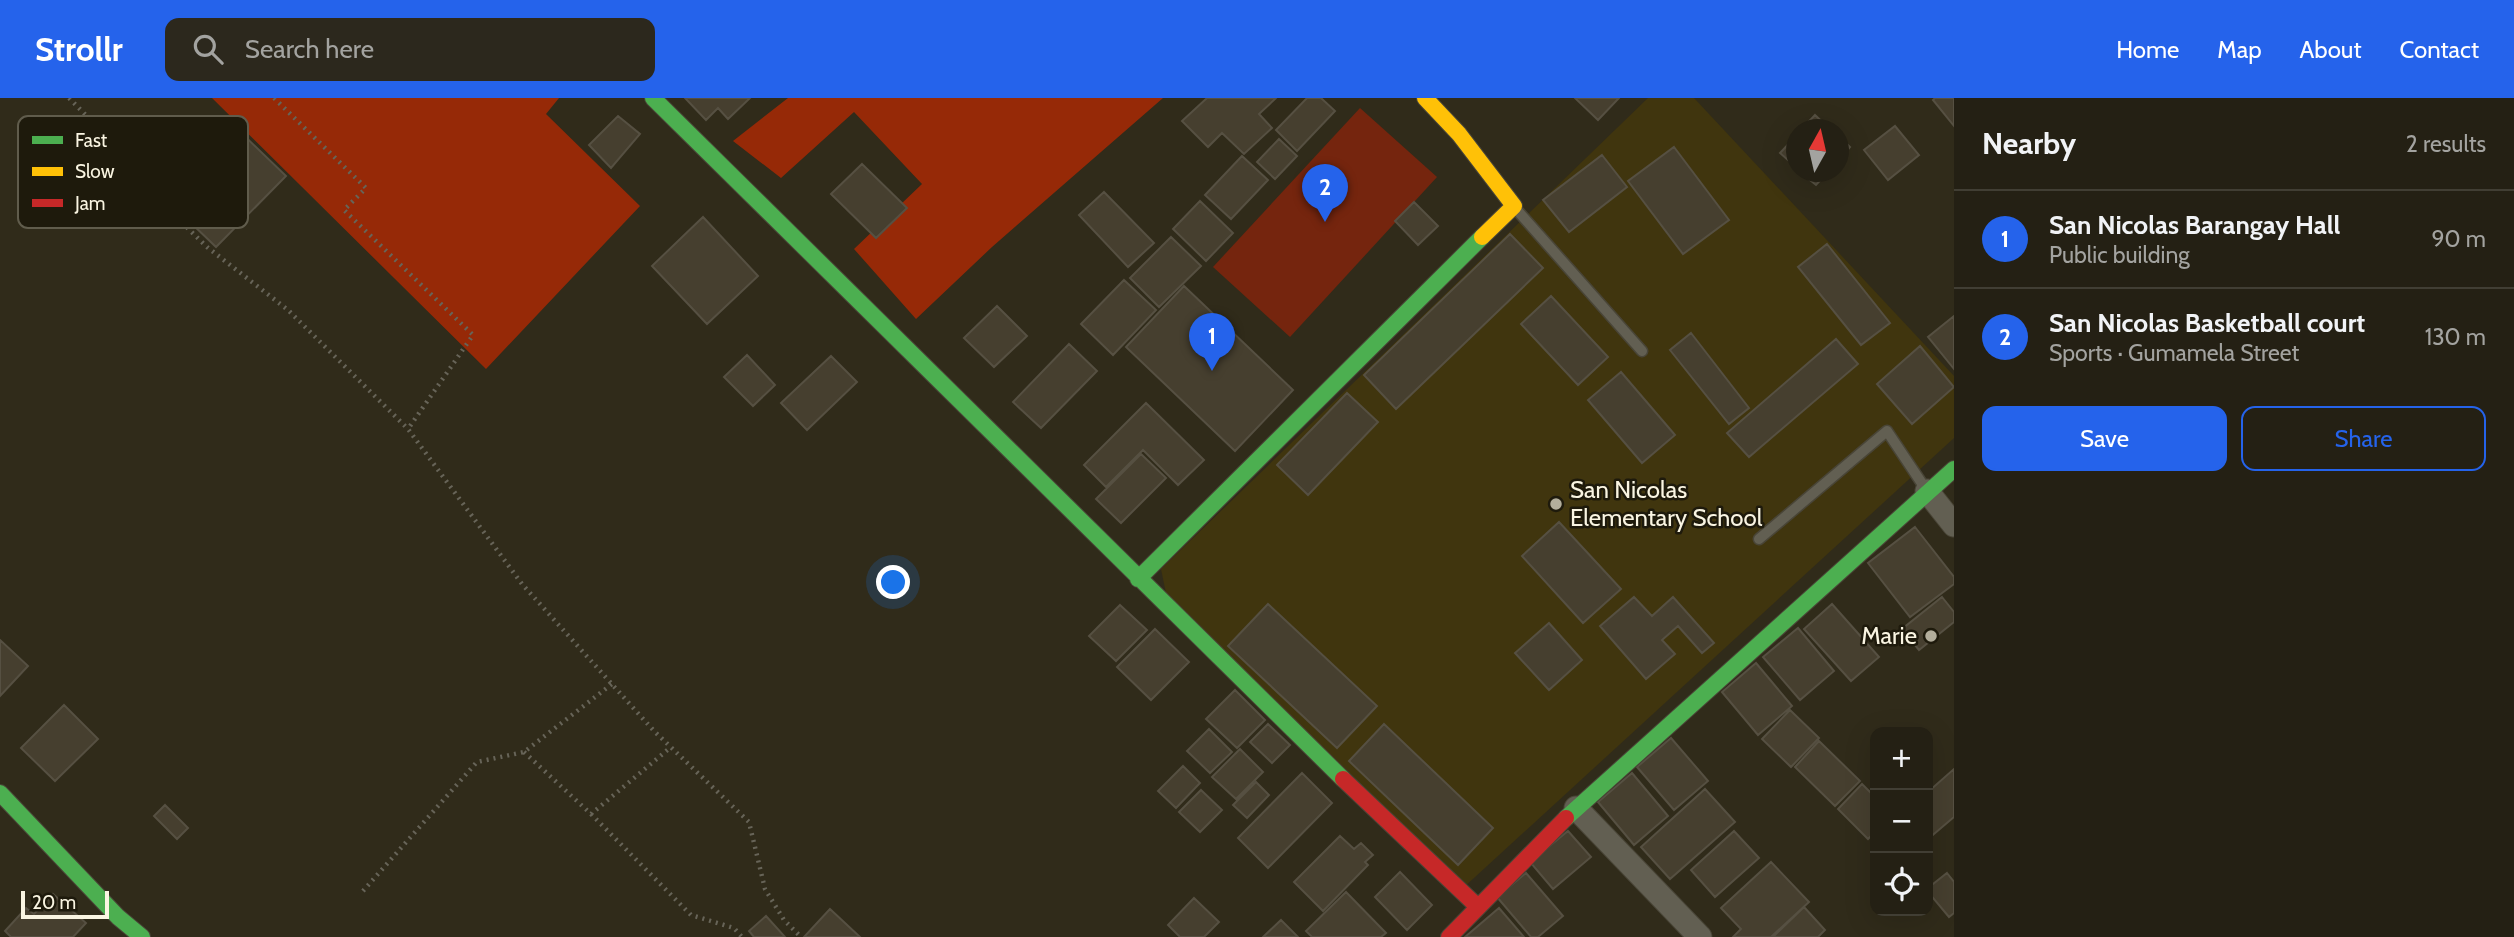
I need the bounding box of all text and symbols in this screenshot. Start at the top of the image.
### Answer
search box [165,18,655,81]
text: Strollr [35,29,123,69]
icon: search [189,30,227,68]
text: Search here [245,33,374,65]
text: Home [2116,35,2179,64]
text: Map [2217,35,2262,64]
text: About [2300,35,2362,64]
text: Contact [2400,35,2479,64]
legend [18,116,248,228]
north arrow [1786,119,1849,182]
text: Nearby [1982,125,2076,162]
text: Fast [75,129,108,152]
text: 2 results [2406,130,2486,158]
text: Slow [75,160,115,183]
pin: 2 [1302,164,1348,222]
text: Jam [74,192,105,215]
text: San Nicolas Barangay Hall [2049,209,2340,241]
text: 1 [2001,225,2009,253]
text: 90 m [2432,225,2486,253]
text: Public building [2049,241,2190,269]
text: San Nicolas Basketball court [2049,307,2365,339]
pin: 1 [1189,313,1235,371]
text: 2 [1999,323,2011,351]
text: 130 m [2425,323,2486,351]
text: Sports · Gumamela Street [2049,339,2299,367]
button: Save [1982,406,2227,471]
button: Share [2241,406,2486,471]
place label: San Nicolas Elementary School [1570,475,1763,532]
marker: San Nicolas Elementary School [1548,496,1564,512]
your location [876,565,910,599]
place label: Marie [1861,621,1917,650]
marker: Marie [1923,628,1939,644]
map controls [1870,727,1933,916]
button: + [1870,727,1933,790]
button: − [1870,790,1933,853]
button: locate [1870,853,1933,916]
scale bar [21,888,108,920]
text: 20 m [32,891,76,914]

